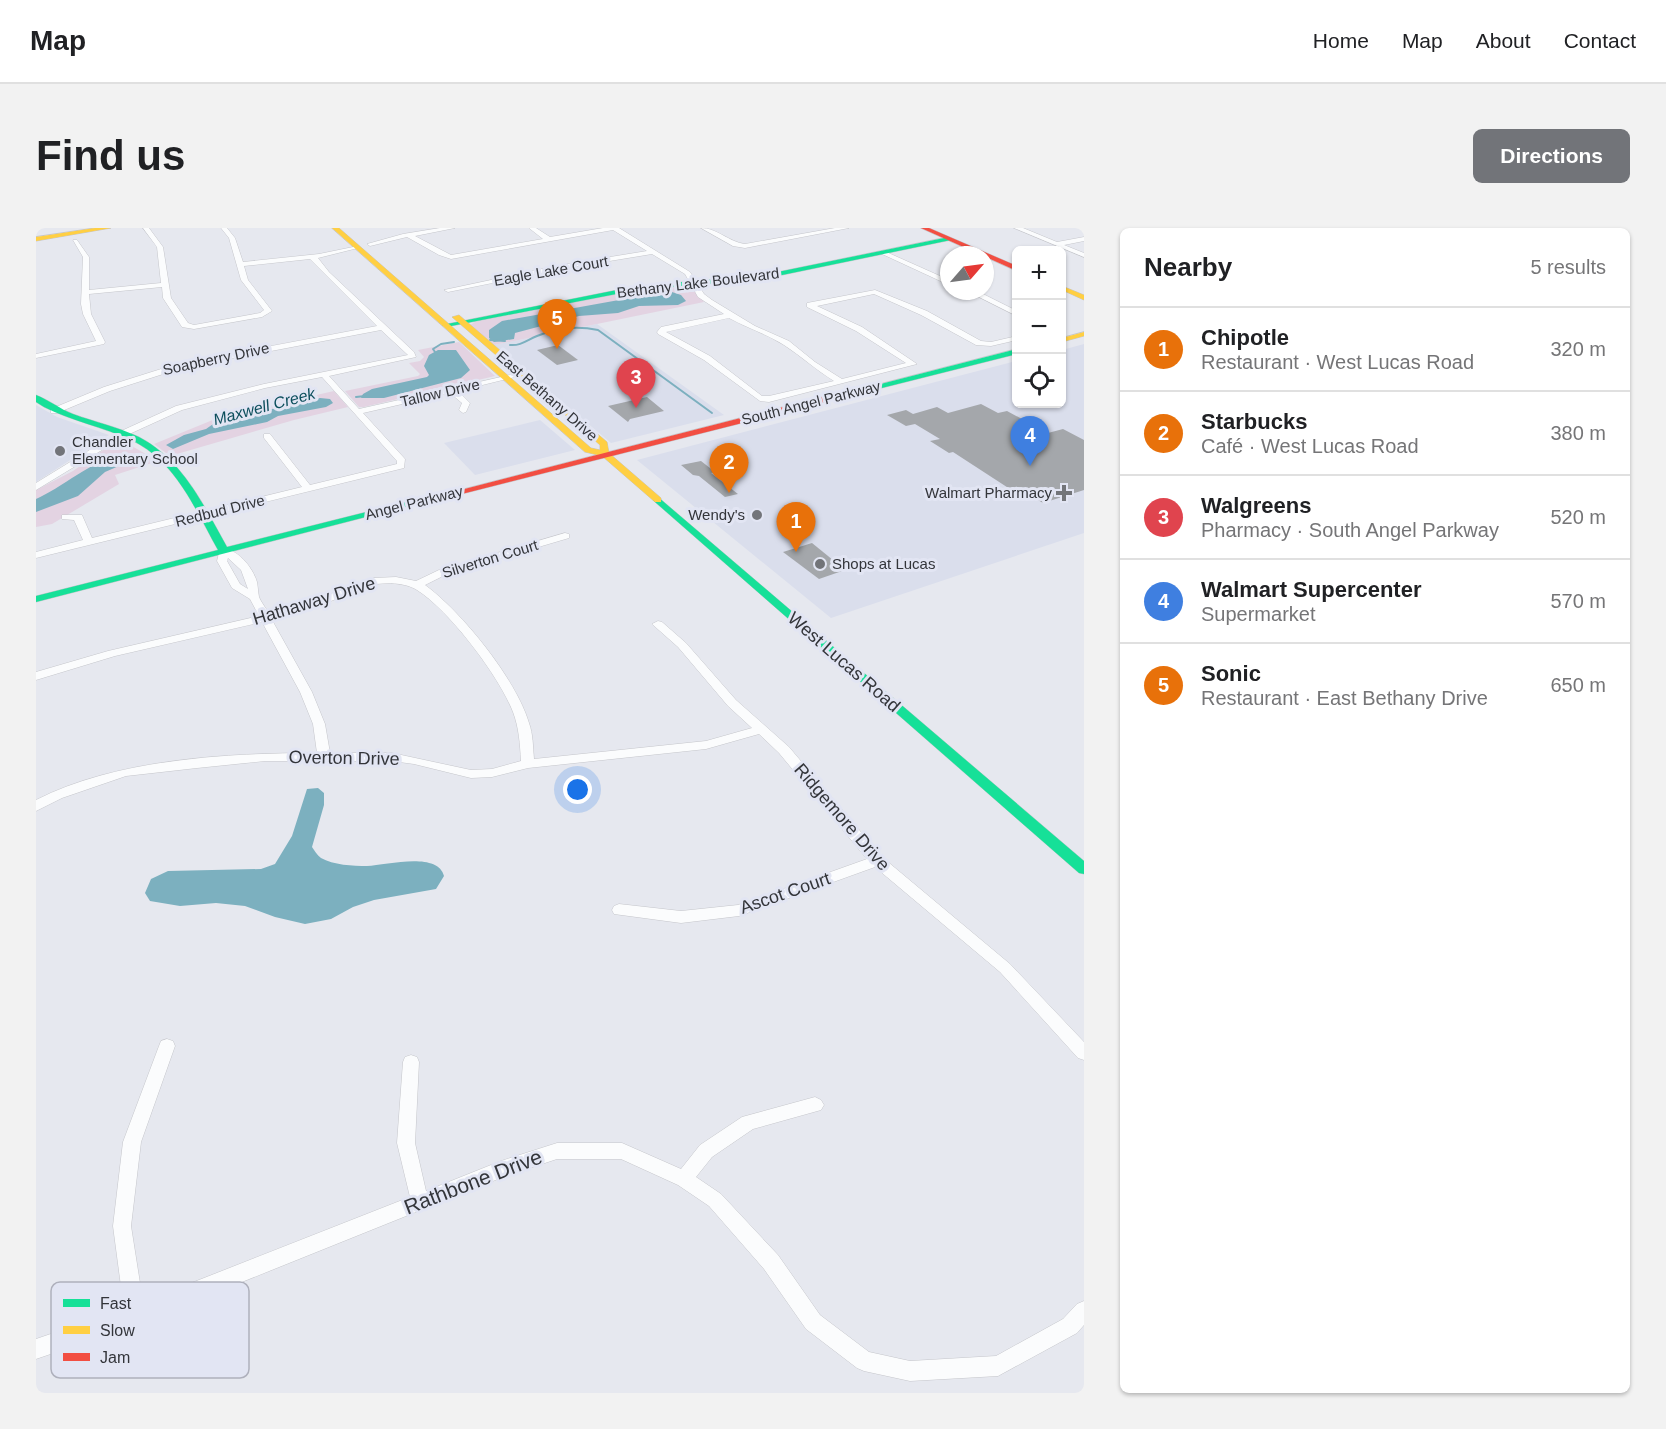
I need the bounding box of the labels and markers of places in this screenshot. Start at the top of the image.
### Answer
pin: 5 [538,300,576,349]
pin: 3 [616,358,656,408]
pin: 4 [1010,416,1050,466]
place label: Chandler Elementary School [72,433,198,467]
marker: Chandler Elementary School [53,444,67,458]
pin: 2 [710,444,748,493]
place label: Walmart Pharmacy [925,484,1052,501]
marker: Walmart Pharmacy [1057,486,1071,500]
pin: 1 [776,502,816,552]
place label: Wendy's [688,506,745,523]
marker: Wendy's [750,508,764,522]
place label: Shops at Lucas [832,555,935,572]
marker: Shops at Lucas [813,557,827,571]

